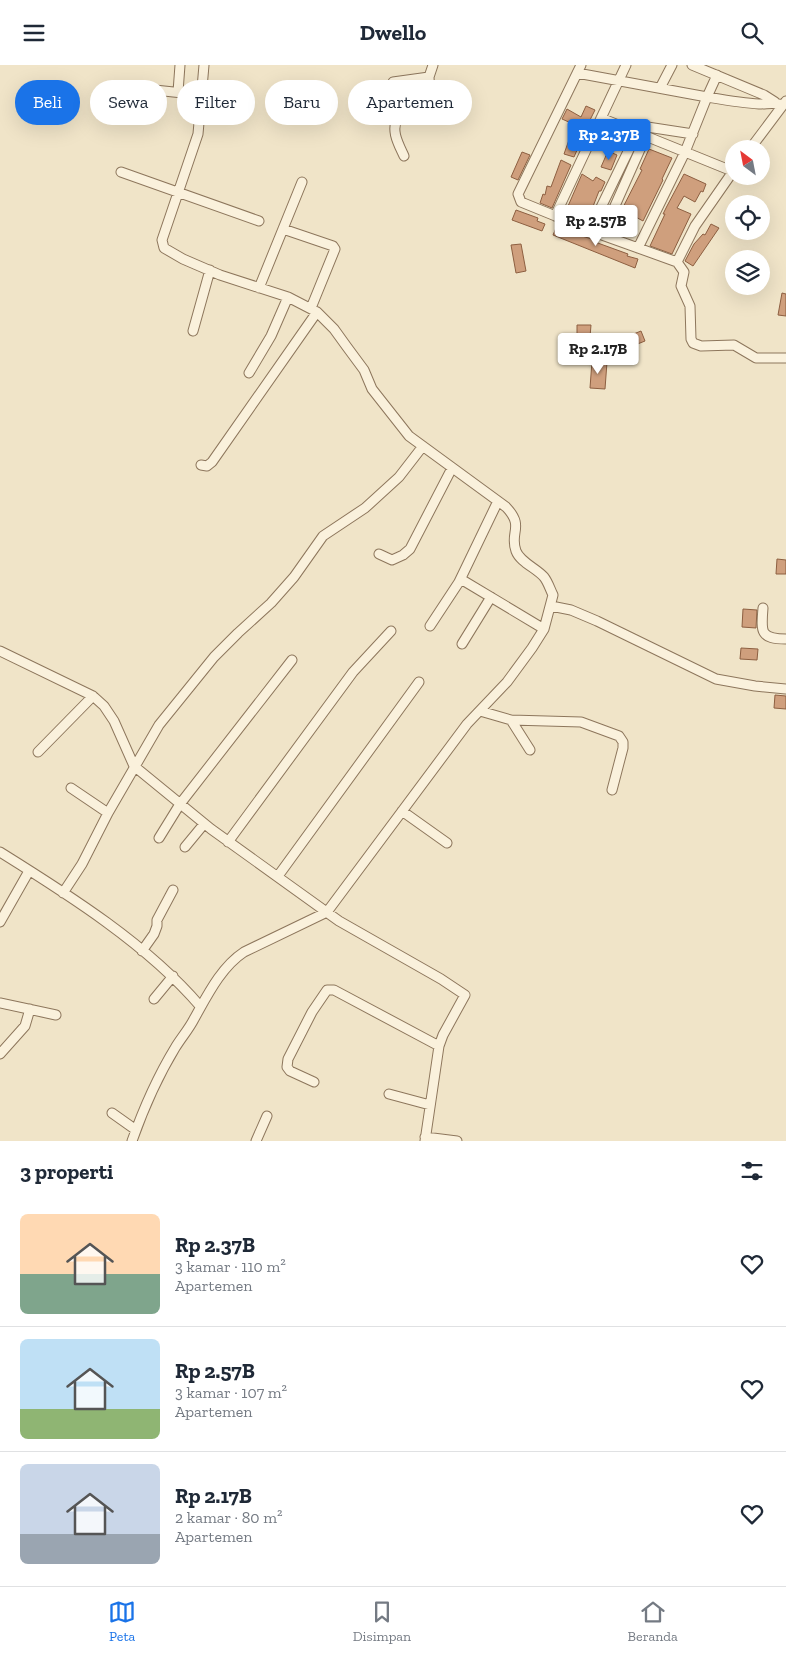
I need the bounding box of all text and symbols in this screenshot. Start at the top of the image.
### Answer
icon: menu [20,19,48,47]
text: Dwello [360,19,426,46]
icon: search [738,19,766,47]
chip: Beli [15,80,80,125]
chip: Sewa [90,80,167,125]
chip: Filter [177,80,255,125]
chip: Baru [265,80,338,125]
chip: Apartemen [348,80,472,125]
pin: Rp 2.37B [557,119,661,161]
text: Rp 2.37B [579,125,639,144]
north arrow [725,140,770,185]
map controls [725,140,770,295]
button: locate [725,195,770,240]
pin: Rp 2.57B [544,205,648,247]
text: Rp 2.57B [566,211,626,230]
button: layers [725,250,770,295]
pin: Rp 2.17B [546,333,650,375]
text: Rp 2.17B [569,339,627,358]
icon: filters [738,1157,766,1185]
text: 3 properti [20,1159,113,1184]
text: Rp 2.37B [175,1232,255,1257]
icon: home [60,1234,120,1294]
icon: heart [738,1250,766,1278]
text: 3 kamar · 110 m² [175,1257,286,1276]
text: Apartemen [175,1276,253,1295]
text: Rp 2.57B [175,1358,255,1383]
icon: home [60,1359,120,1419]
icon: heart [738,1375,766,1403]
text: 3 kamar · 107 m² [175,1383,287,1402]
text: Apartemen [175,1402,253,1421]
text: Rp 2.17B [175,1483,252,1508]
icon: home [60,1484,120,1544]
icon: heart [738,1500,766,1528]
text: 2 kamar · 80 m² [175,1508,283,1527]
text: Apartemen [175,1527,253,1546]
tab: Peta [108,1598,136,1645]
tab: Disimpan [353,1598,411,1645]
tab: Beranda [628,1598,678,1645]

